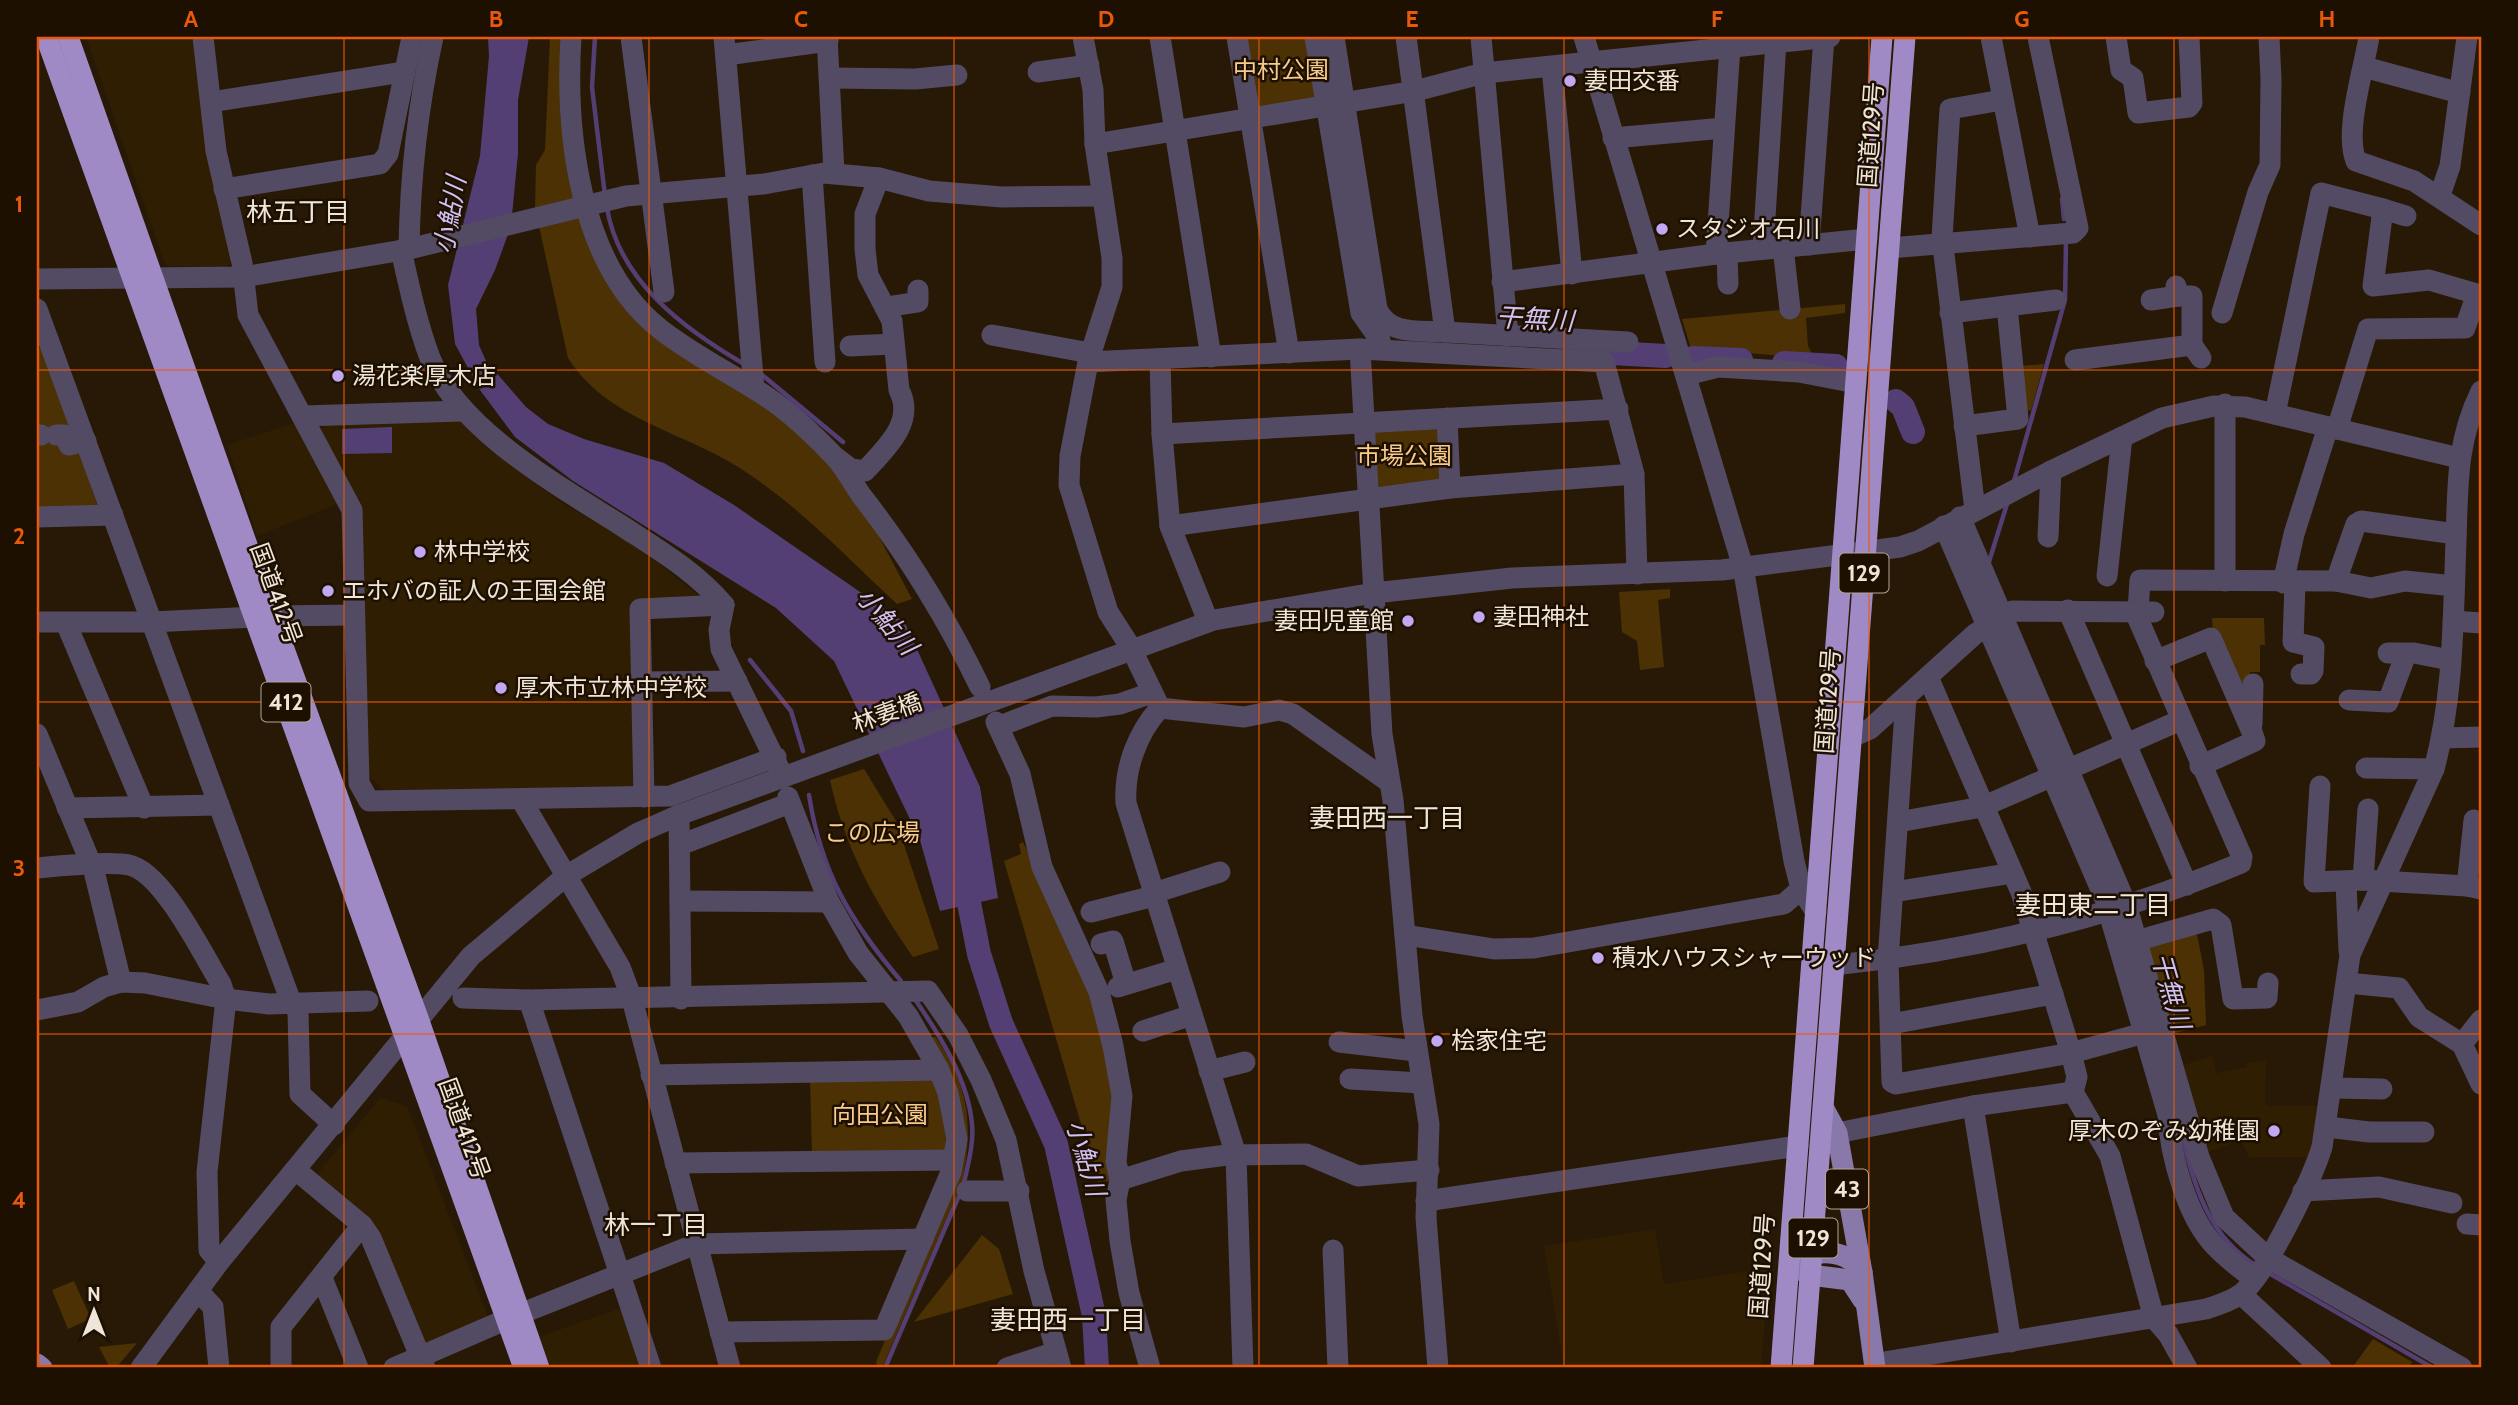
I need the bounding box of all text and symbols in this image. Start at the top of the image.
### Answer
text: A [184,5,199,33]
text: B [489,5,503,33]
text: C [794,5,808,33]
text: D [1098,5,1114,33]
text: E [1405,5,1419,33]
text: F [1711,5,1723,33]
text: G [2014,5,2030,33]
text: H [2319,5,2335,33]
park label: 中村公園 [1233,55,1329,84]
place label: 妻田交番 [1584,66,1680,95]
marker: 妻田交番 [1562,73,1578,89]
street label: 国道129号 [1852,81,1889,189]
water label: 小鮎川 [427,171,473,256]
text: 1 [15,190,23,218]
district label: 林五丁目 [246,196,350,228]
place label: スタジオ石川 [1676,214,1820,243]
marker: スタジオ石川 [1654,221,1670,237]
water label: 干無川 [1495,301,1578,337]
place label: 湯花楽厚木店 [352,361,496,390]
marker: 湯花楽厚木店 [330,368,346,384]
park label: 市場公園 [1356,441,1452,470]
text: 2 [13,522,25,550]
place label: 林中学校 [434,537,530,566]
street label: 国道412号 [245,539,308,649]
marker: 林中学校 [412,544,428,560]
road number: 129 [1840,554,1888,593]
place label: エホバの証人の王国会館 [342,576,606,605]
water label: 小鮎川 [850,581,926,663]
marker: エホバの証人の王国会館 [320,583,336,599]
place label: 妻田神社 [1493,602,1589,631]
place label: 妻田児童館 [1274,606,1394,635]
marker: 妻田神社 [1471,609,1487,625]
marker: 妻田児童館 [1400,613,1416,629]
street label: 国道129号 [1809,647,1846,755]
place label: 厚木市立林中学校 [515,673,707,702]
marker: 厚木市立林中学校 [493,680,509,696]
road number: 412 [262,682,310,722]
street label: 林妻橋 [848,687,926,738]
district label: 妻田西一丁目 [1309,802,1465,834]
park label: この広場 [824,818,920,847]
text: 3 [13,854,25,882]
district label: 妻田東二丁目 [2015,889,2171,921]
place label: 積水ハウスシャーウッド [1612,943,1876,972]
water label: 干無川 [2145,949,2198,1036]
marker: 積水ハウスシャーウッド [1590,950,1606,966]
place label: 桧家住宅 [1451,1026,1547,1055]
marker: 桧家住宅 [1429,1033,1445,1049]
street label: 国道412号 [433,1074,496,1184]
park label: 向田公園 [832,1100,928,1129]
water label: 小鮎川 [1060,1116,1113,1203]
place label: 厚木のぞみ幼稚園 [2068,1116,2260,1145]
marker: 厚木のぞみ幼稚園 [2266,1123,2282,1139]
road number: 43 [1826,1170,1868,1208]
text: 4 [12,1186,26,1214]
district label: 林一丁目 [604,1209,708,1241]
street label: 国道129号 [1743,1212,1780,1320]
road number: 129 [1788,1218,1838,1258]
north arrow [60,1276,130,1346]
text: N [87,1283,101,1306]
district label: 妻田西一丁目 [990,1304,1146,1336]

